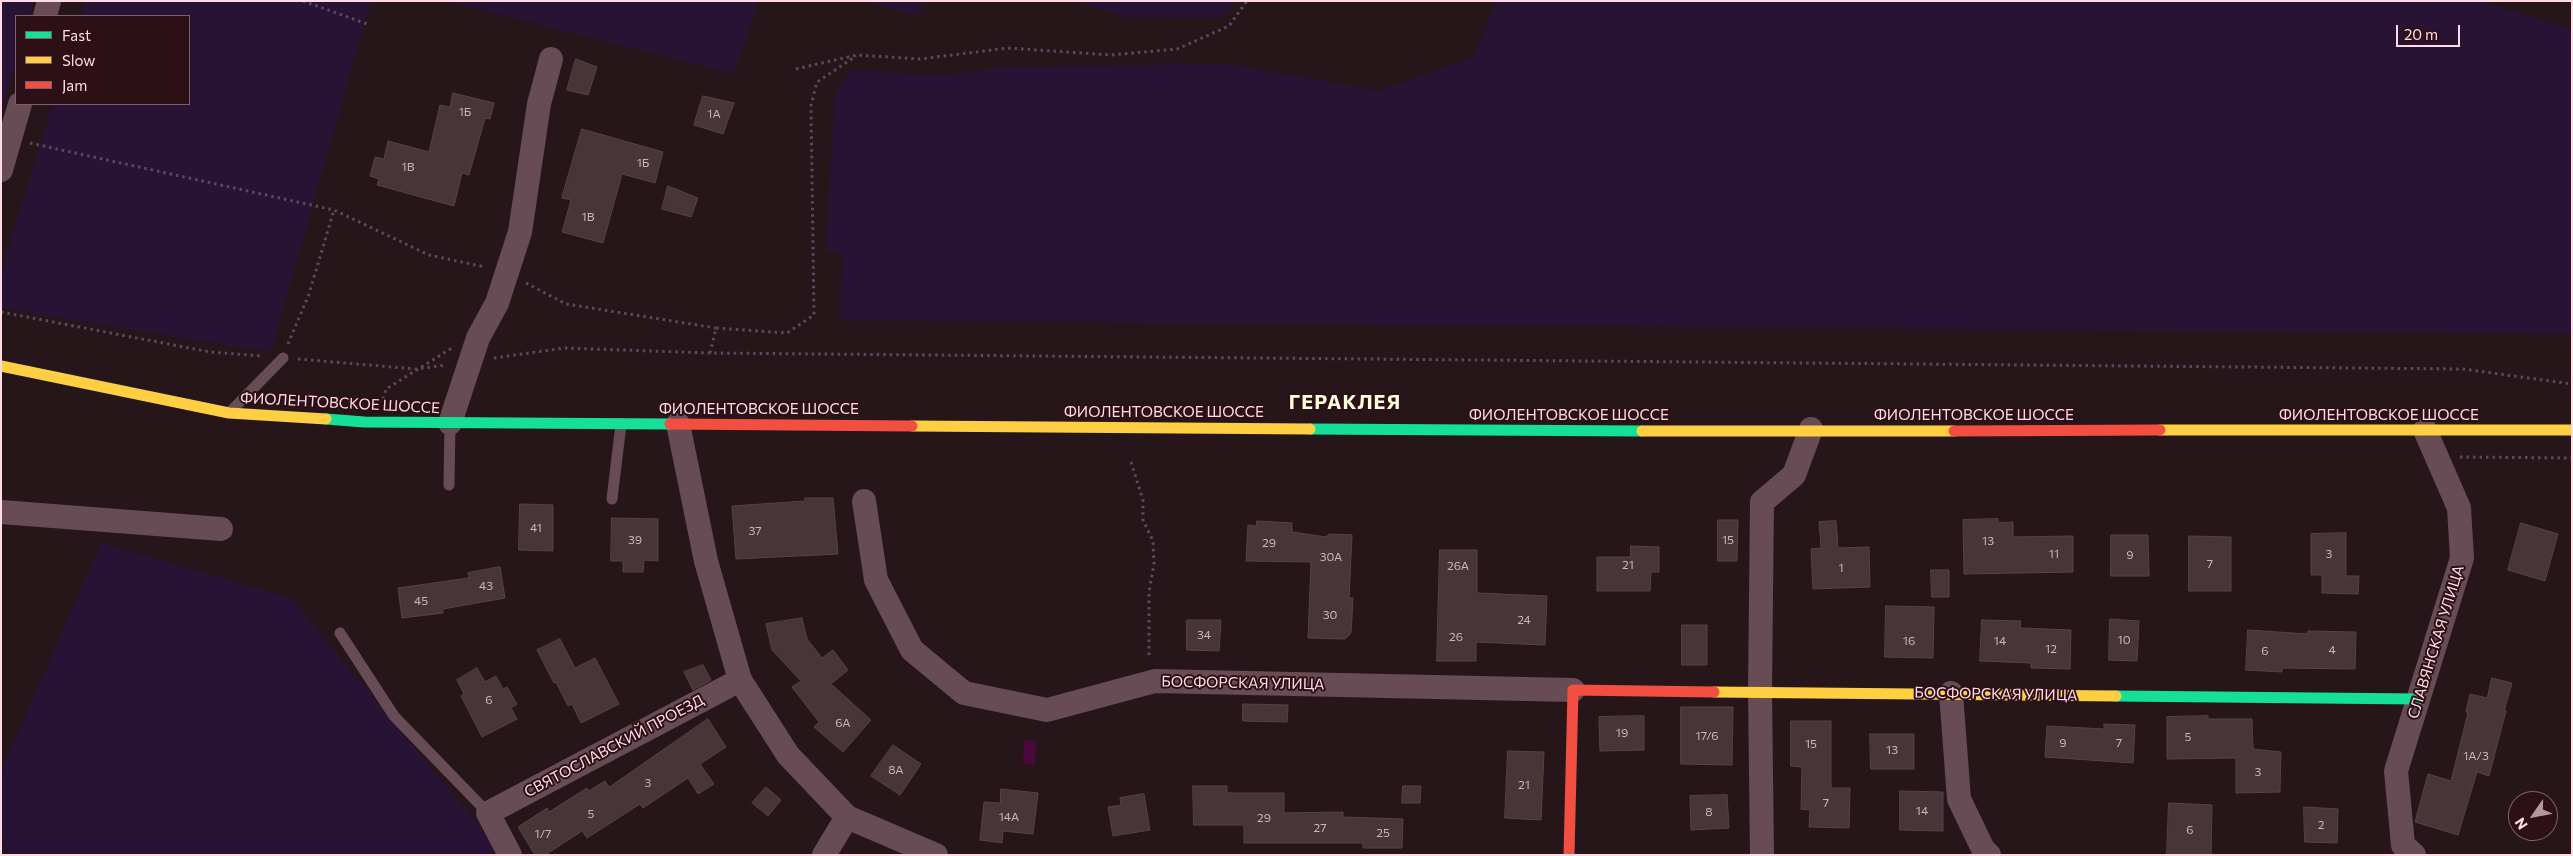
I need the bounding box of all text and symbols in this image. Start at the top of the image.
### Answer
legend [15,15,190,105]
scale bar [2398,15,2462,47]
text: 20 m [2404,25,2438,43]
text: Fast [62,26,91,44]
text: Slow [62,51,95,69]
text: Jam [62,76,87,94]
house number: 1Б [459,105,471,119]
house number: 1А [707,107,721,121]
house number: 1Б [637,156,649,170]
house number: 1В [402,160,414,174]
house number: 1В [582,210,594,224]
street label: ФИОЛЕНТОВСКОЕ ШОССЕ [240,389,440,417]
district label: ГЕРАКЛЕЯ [1288,390,1402,414]
street label: ФИОЛЕНТОВСКОЕ ШОССЕ [659,400,859,418]
street label: ФИОЛЕНТОВСКОЕ ШОССЕ [1064,403,1264,421]
street label: ФИОЛЕНТОВСКОЕ ШОССЕ [1469,406,1669,424]
street label: ФИОЛЕНТОВСКОЕ ШОССЕ [1874,406,2074,424]
street label: ФИОЛЕНТОВСКОЕ ШОССЕ [2279,406,2479,424]
house number: 41 [530,521,542,535]
house number: 37 [748,524,762,538]
house number: 39 [628,533,642,547]
house number: 15 [1722,533,1734,547]
house number: 13 [1982,534,1994,548]
house number: 29 [1262,536,1276,550]
house number: 11 [2049,547,2059,561]
house number: 3 [2326,547,2332,561]
house number: 9 [2126,548,2134,562]
house number: 30А [1320,550,1342,564]
house number: 7 [2207,557,2213,571]
house number: 21 [1622,558,1634,572]
house number: 26А [1447,559,1469,573]
house number: 1 [1838,561,1844,575]
street label: СЛАВЯНСКАЯ УЛИЦА [2404,563,2468,721]
house number: 43 [479,579,493,593]
house number: 45 [414,594,428,608]
house number: 30 [1323,608,1337,622]
house number: 24 [1517,613,1531,627]
house number: 34 [1197,628,1211,642]
house number: 26 [1449,630,1463,644]
house number: 10 [2118,633,2130,647]
house number: 16 [1903,634,1915,648]
house number: 14 [1994,634,2006,648]
house number: 12 [2045,642,2057,656]
house number: 4 [2328,643,2336,657]
house number: 6 [2261,644,2269,658]
street label: БОСФОРСКАЯ УЛИЦА [1161,673,1325,693]
street label: БОСФОРСКАЯ УЛИЦА [1914,684,2078,704]
street label: СВЯТОСЛАВСКИЙ ПРОЕЗД [521,691,707,801]
house number: 6 [485,693,493,707]
house number: 6А [835,716,851,730]
house number: 19 [1616,726,1628,740]
house number: 17/6 [1696,729,1718,743]
house number: 5 [2185,730,2191,744]
house number: 9 [2059,736,2067,750]
house number: 7 [2116,736,2122,750]
house number: 15 [1805,737,1817,751]
house number: 13 [1886,743,1898,757]
house number: 1А/3 [2463,749,2489,763]
house number: 8А [888,763,904,777]
house number: 3 [2255,765,2261,779]
house number: 3 [645,776,651,790]
house number: 21 [1518,778,1530,792]
north arrow [2508,791,2558,841]
house number: 7 [1823,796,1829,810]
house number: 14 [1916,804,1928,818]
house number: 8 [1705,805,1713,819]
house number: 5 [588,807,594,821]
house number: 14А [999,810,1019,824]
house number: 29 [1257,811,1271,825]
text: N [2511,815,2531,833]
house number: 2 [2318,818,2324,832]
house number: 27 [1314,821,1326,835]
house number: 6 [2186,823,2194,837]
house number: 25 [1376,826,1390,840]
house number: 1/7 [535,827,551,841]

